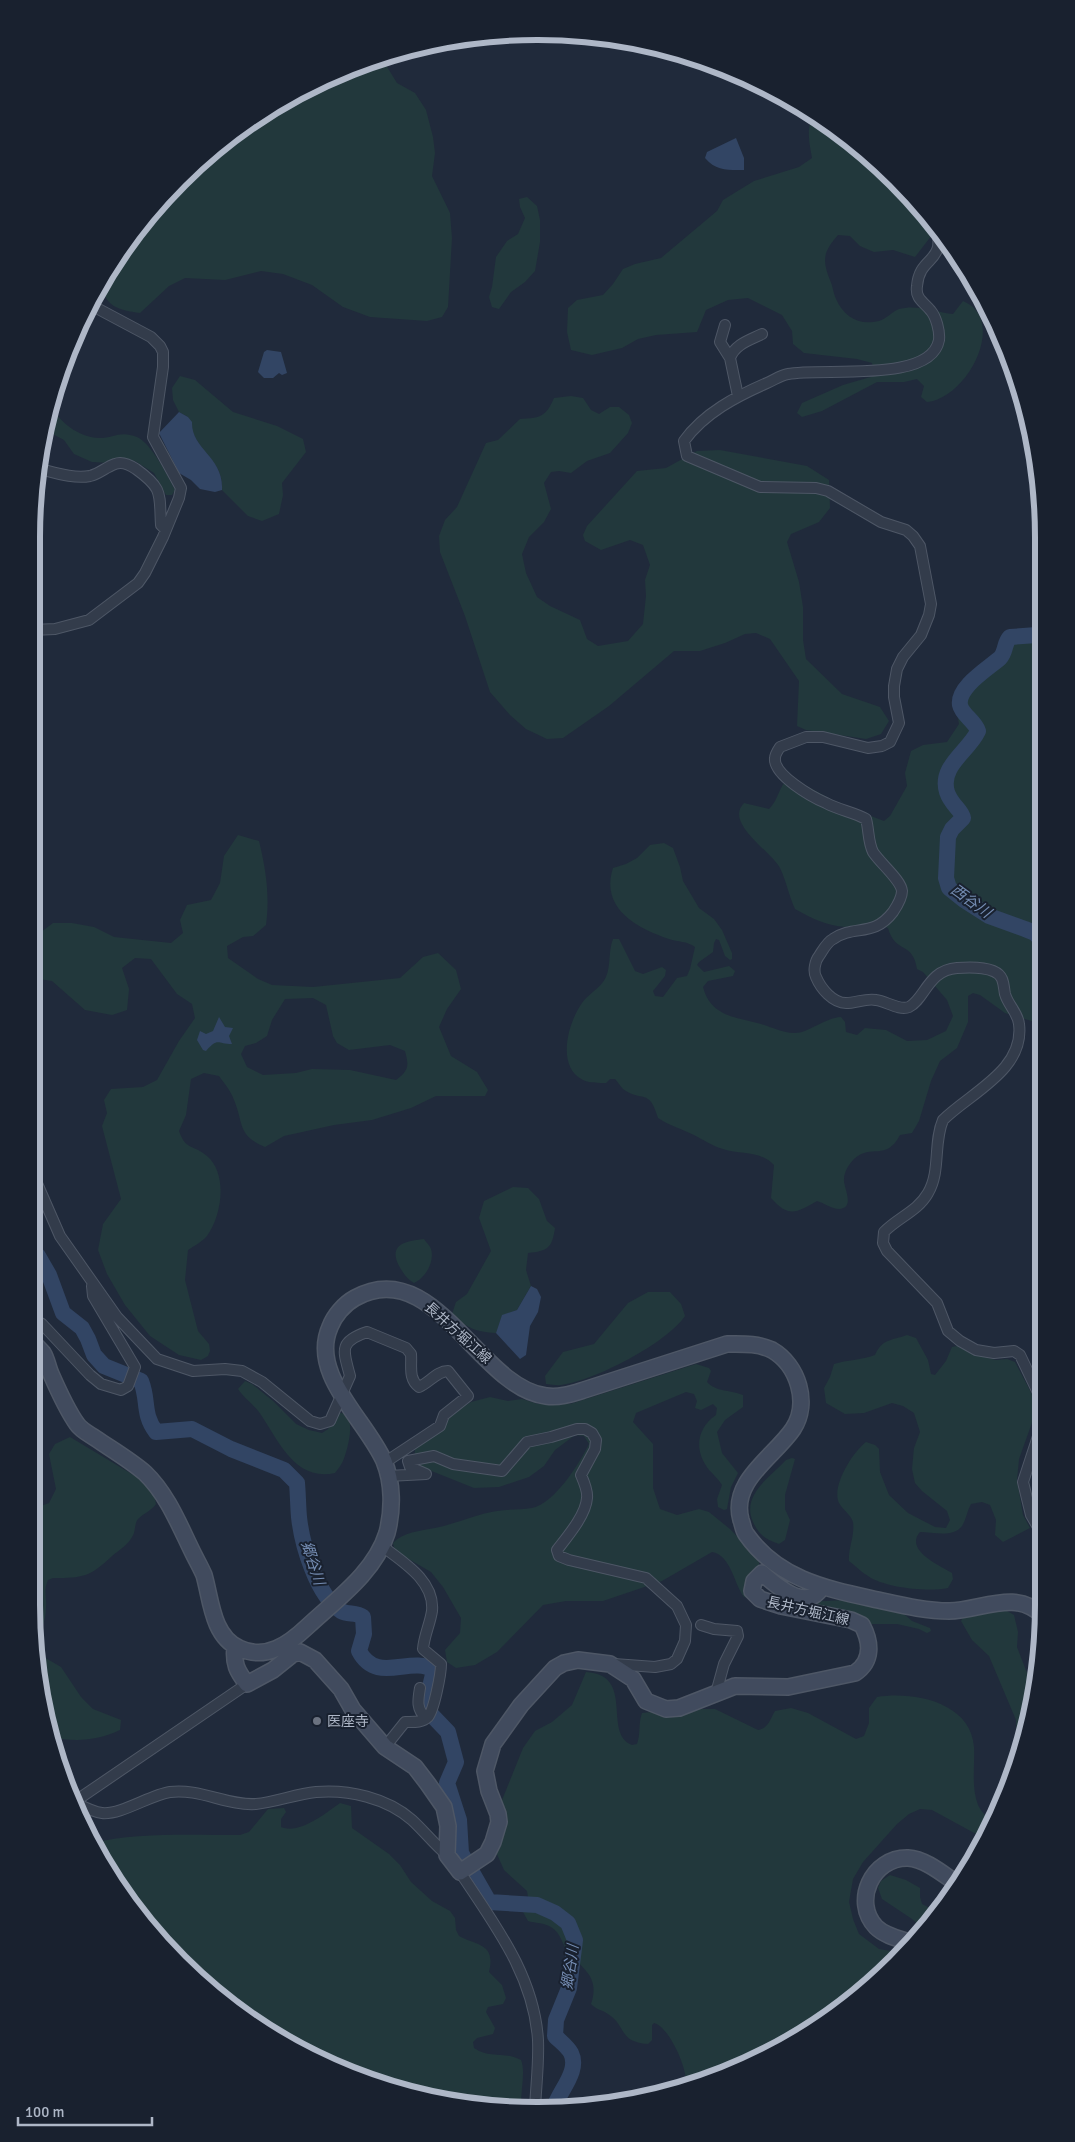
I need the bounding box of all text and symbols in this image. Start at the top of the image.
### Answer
water label: 西谷川 [948,880,996,923]
street label: 長井方堀江線 [421,1299,495,1367]
water label: 郷谷川 [297,1539,329,1589]
street label: 長井方堀江線 [765,1593,851,1629]
place label: 医座寺 [327,1713,369,1730]
marker: 医座寺 [311,1715,323,1727]
water label: 郷谷川 [558,1941,582,1991]
scale bar [18,2094,151,2126]
text: 100 m [25,2103,65,2121]

